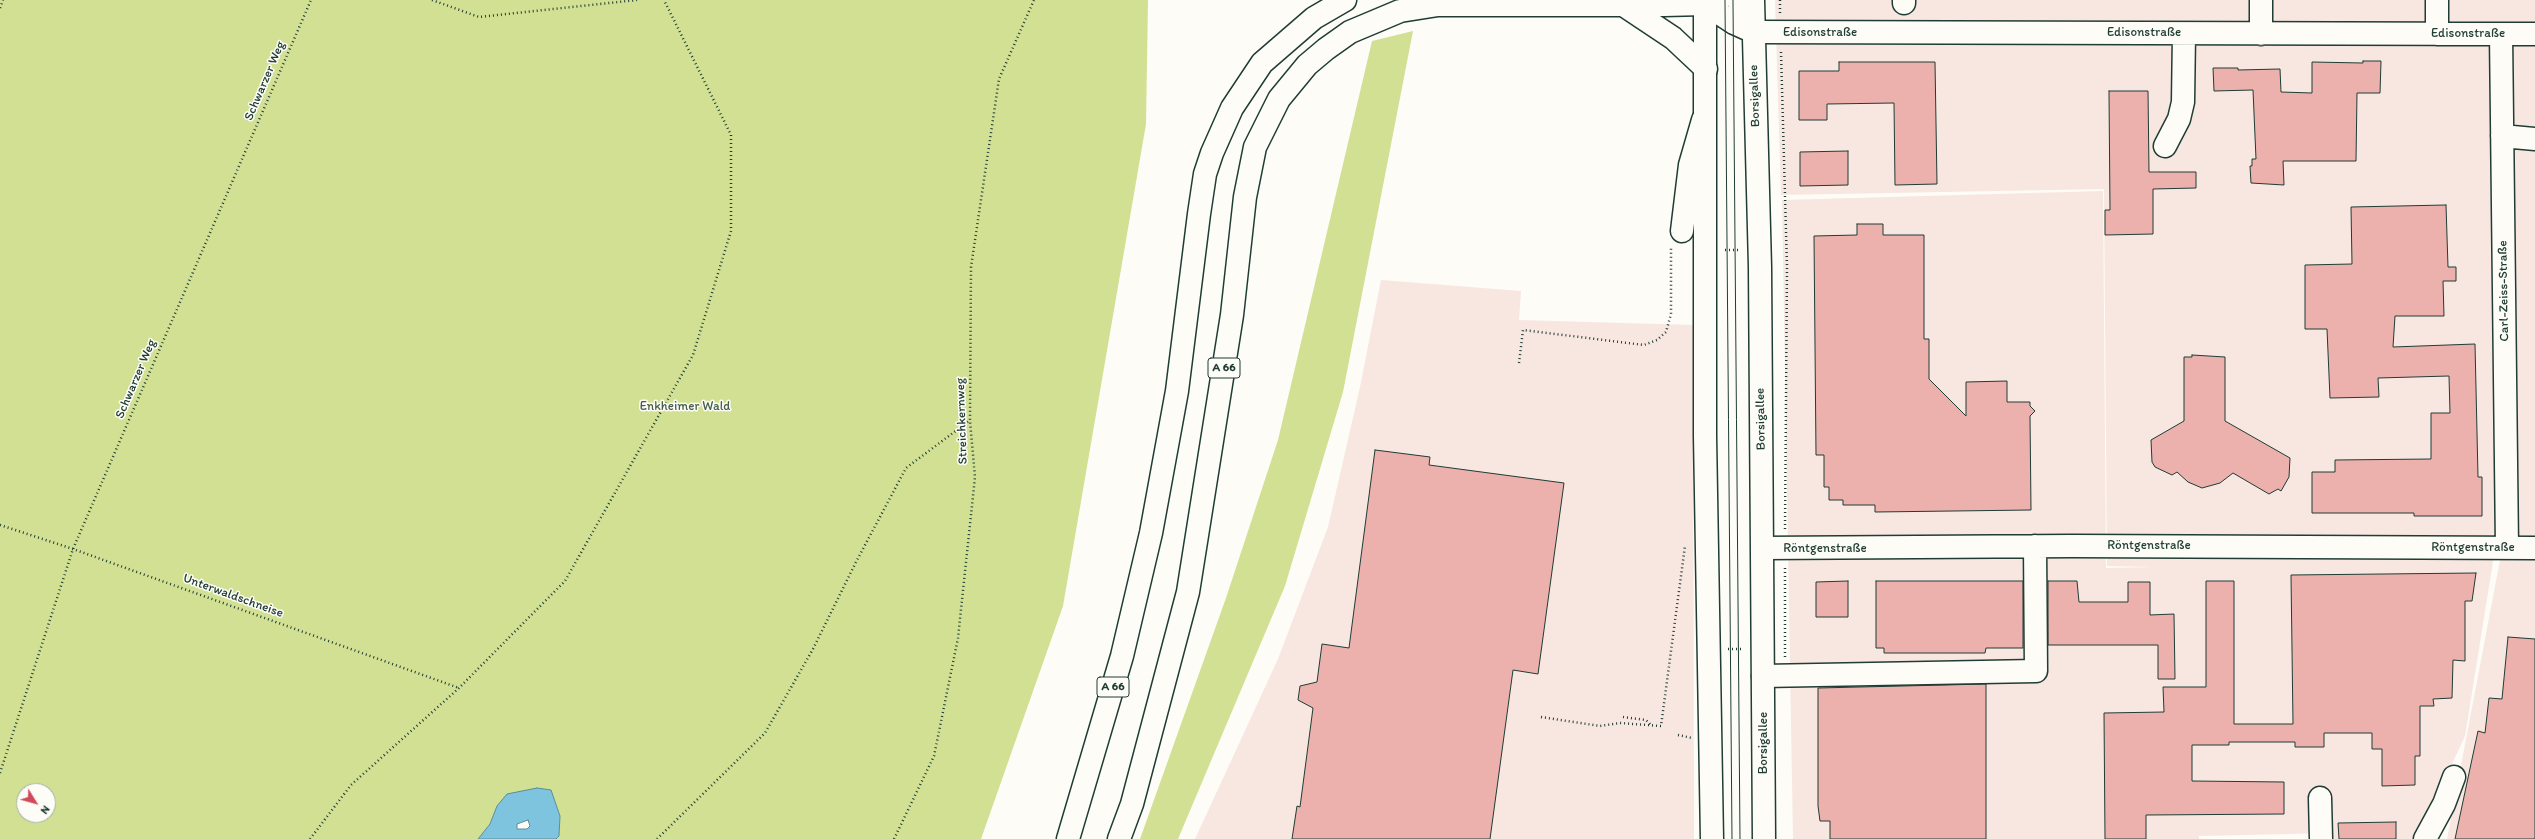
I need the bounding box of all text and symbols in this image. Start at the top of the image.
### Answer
street label: Edisonstraße [1783,25,1857,41]
street label: Edisonstraße [2107,25,2181,41]
street label: Edisonstraße [2431,26,2505,42]
street label: Schwarzer Weg [241,39,289,123]
street label: Borsigallee [1746,65,1764,127]
street label: Carl-Zeiss-Straße [2495,240,2513,342]
street label: Schwarzer Weg [112,337,160,421]
road number: A 66 [1208,358,1240,378]
street label: Streichkernweg [953,377,971,465]
street label: Borsigallee [1753,388,1769,450]
park label: Enkheimer Wald [640,399,730,415]
street label: Röntgenstraße [2107,538,2191,554]
street label: Röntgenstraße [2431,540,2515,556]
street label: Röntgenstraße [1783,541,1867,557]
street label: Unterwaldschneise [181,571,285,621]
road number: A 66 [1097,677,1129,697]
street label: Borsigallee [1756,712,1772,774]
north arrow [16,783,56,823]
text: N [38,803,53,817]

